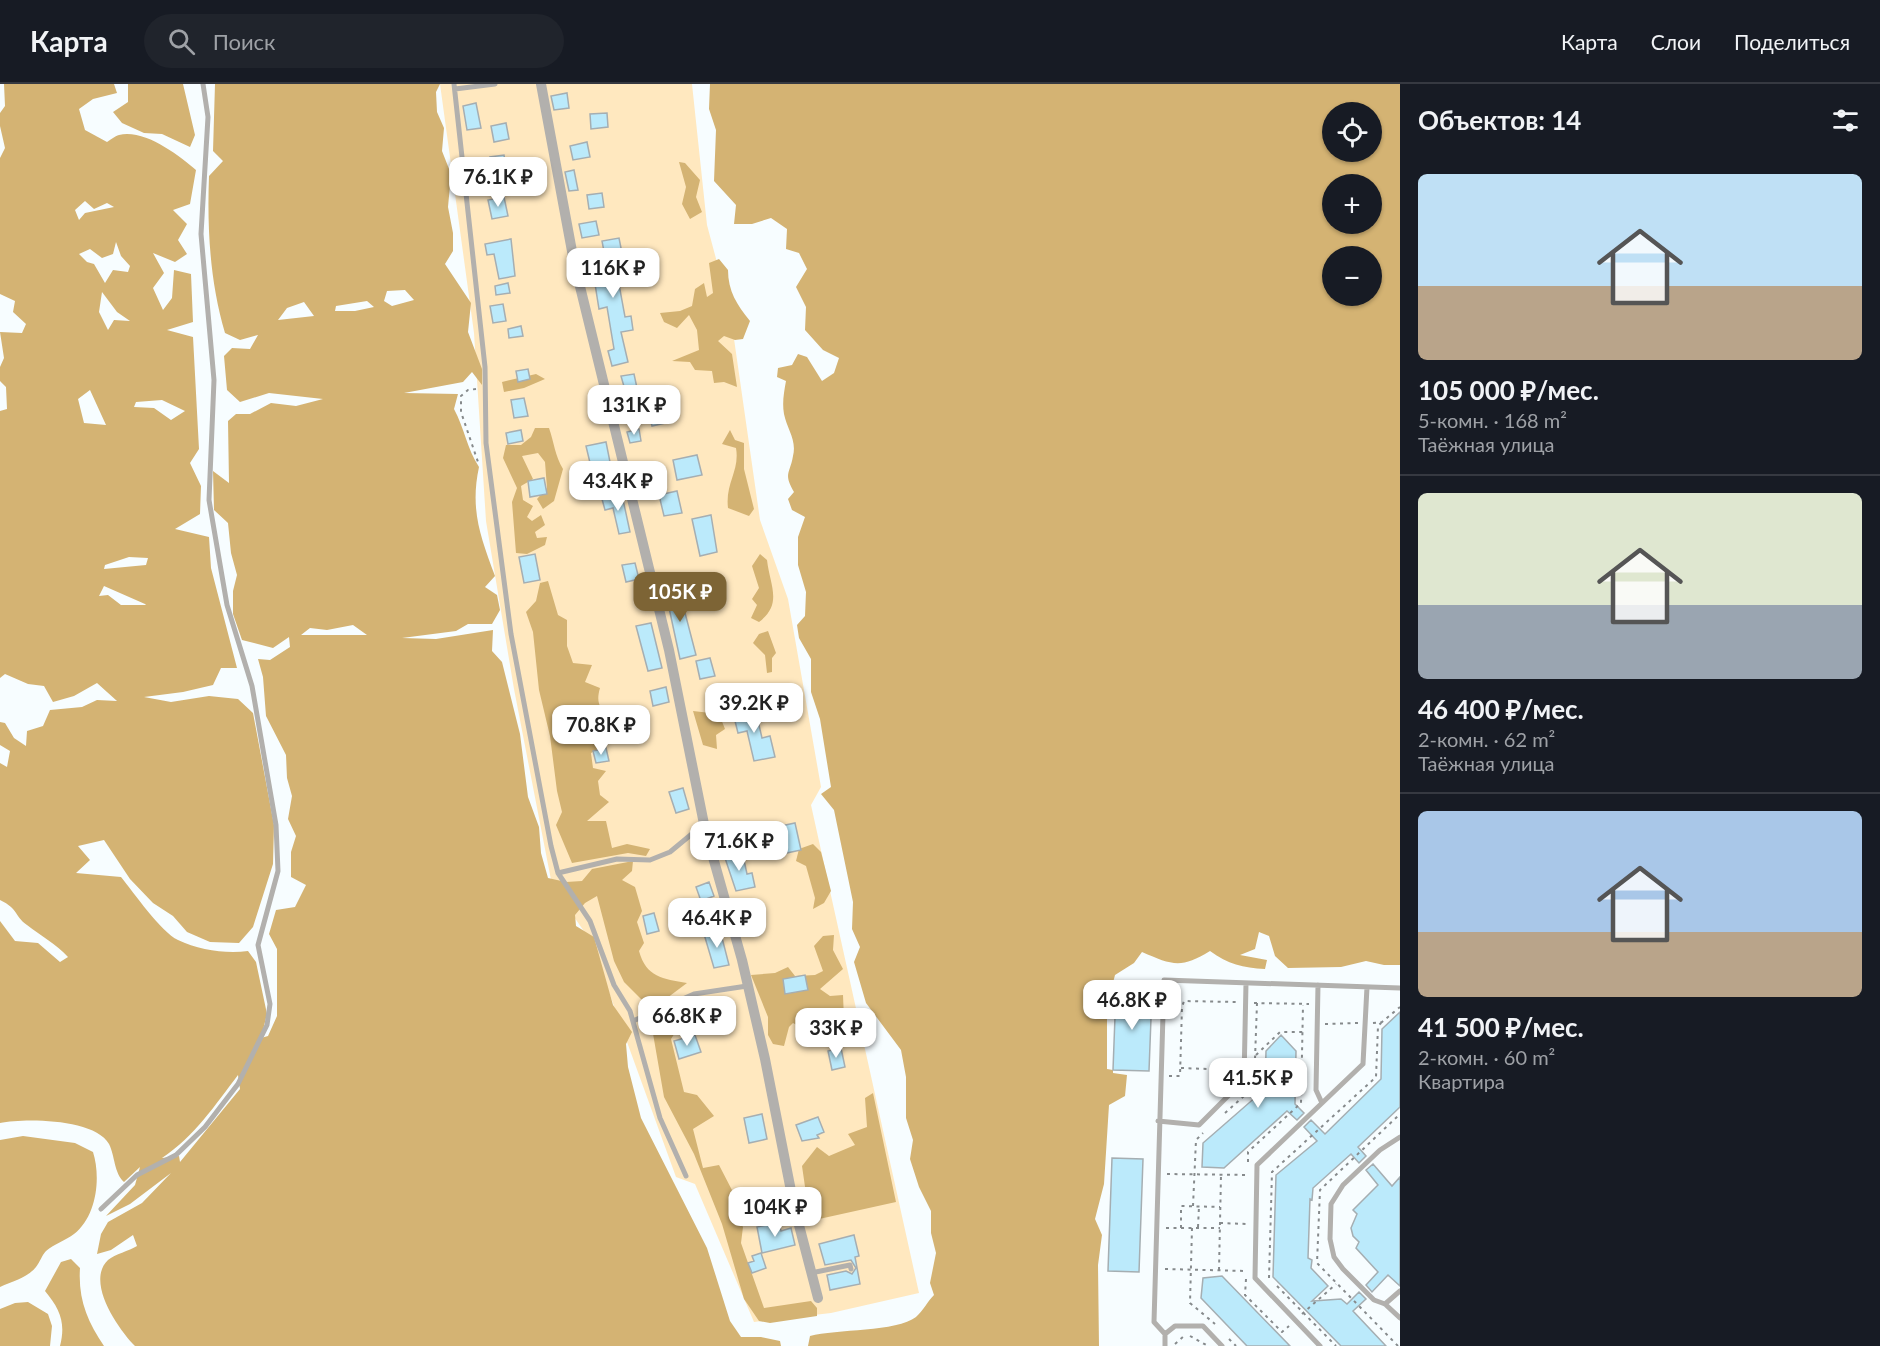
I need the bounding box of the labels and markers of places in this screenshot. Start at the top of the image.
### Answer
pin: 76.1K ₽ [443,157,553,208]
pin: 116K ₽ [564,248,662,299]
pin: 131K ₽ [585,385,683,436]
pin: 43.4K ₽ [563,461,673,512]
pin: 105K ₽ [631,572,729,623]
pin: 39.2K ₽ [699,683,809,734]
pin: 70.8K ₽ [546,705,656,756]
pin: 71.6K ₽ [684,821,794,872]
pin: 46.4K ₽ [662,898,772,949]
pin: 46.8K ₽ [1077,980,1187,1031]
pin: 66.8K ₽ [632,996,742,1047]
pin: 33K ₽ [794,1008,878,1059]
pin: 41.5K ₽ [1203,1058,1313,1109]
pin: 104K ₽ [726,1187,824,1238]

